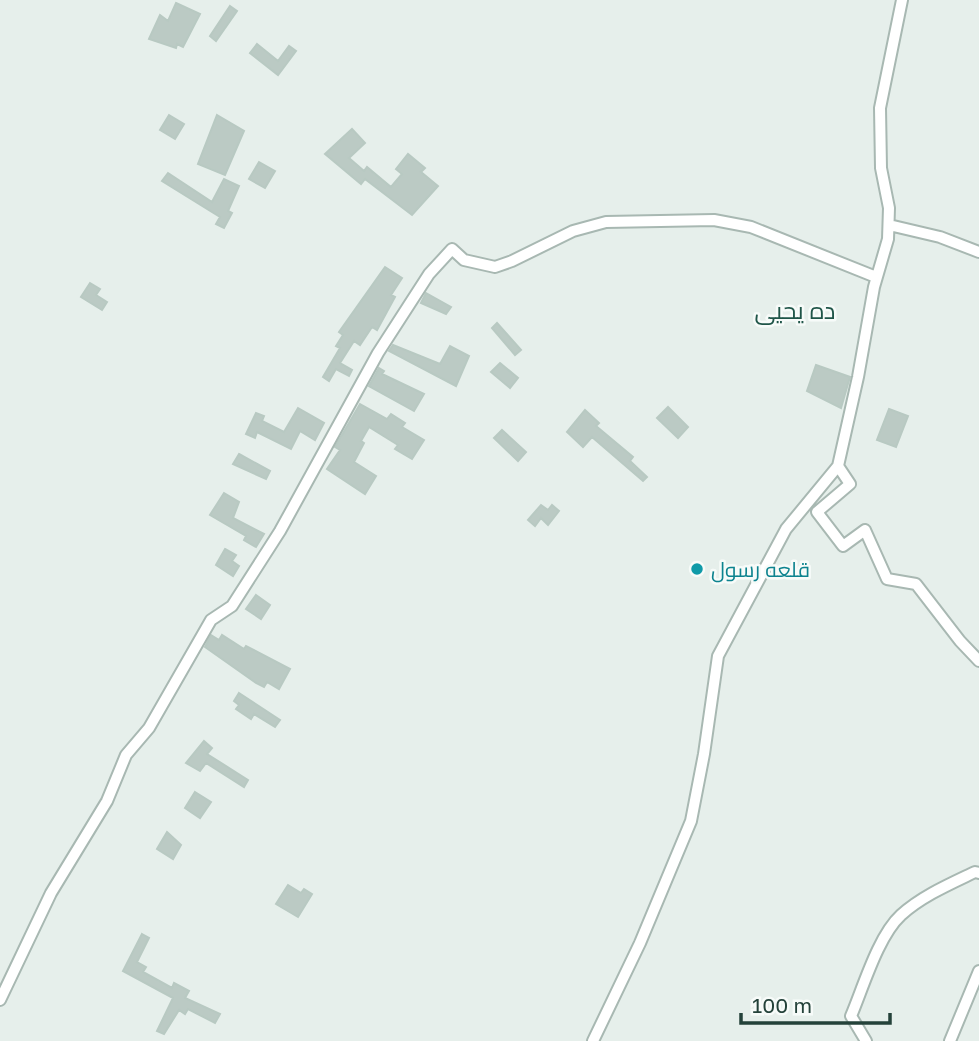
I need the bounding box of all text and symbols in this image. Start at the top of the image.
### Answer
district label: ده یحیی [755,295,835,325]
place label: قلعه رسول [711,556,810,583]
marker: قلعه رسول [689,561,705,577]
scale bar [741,982,890,1026]
text: 100 m [752,992,812,1018]

